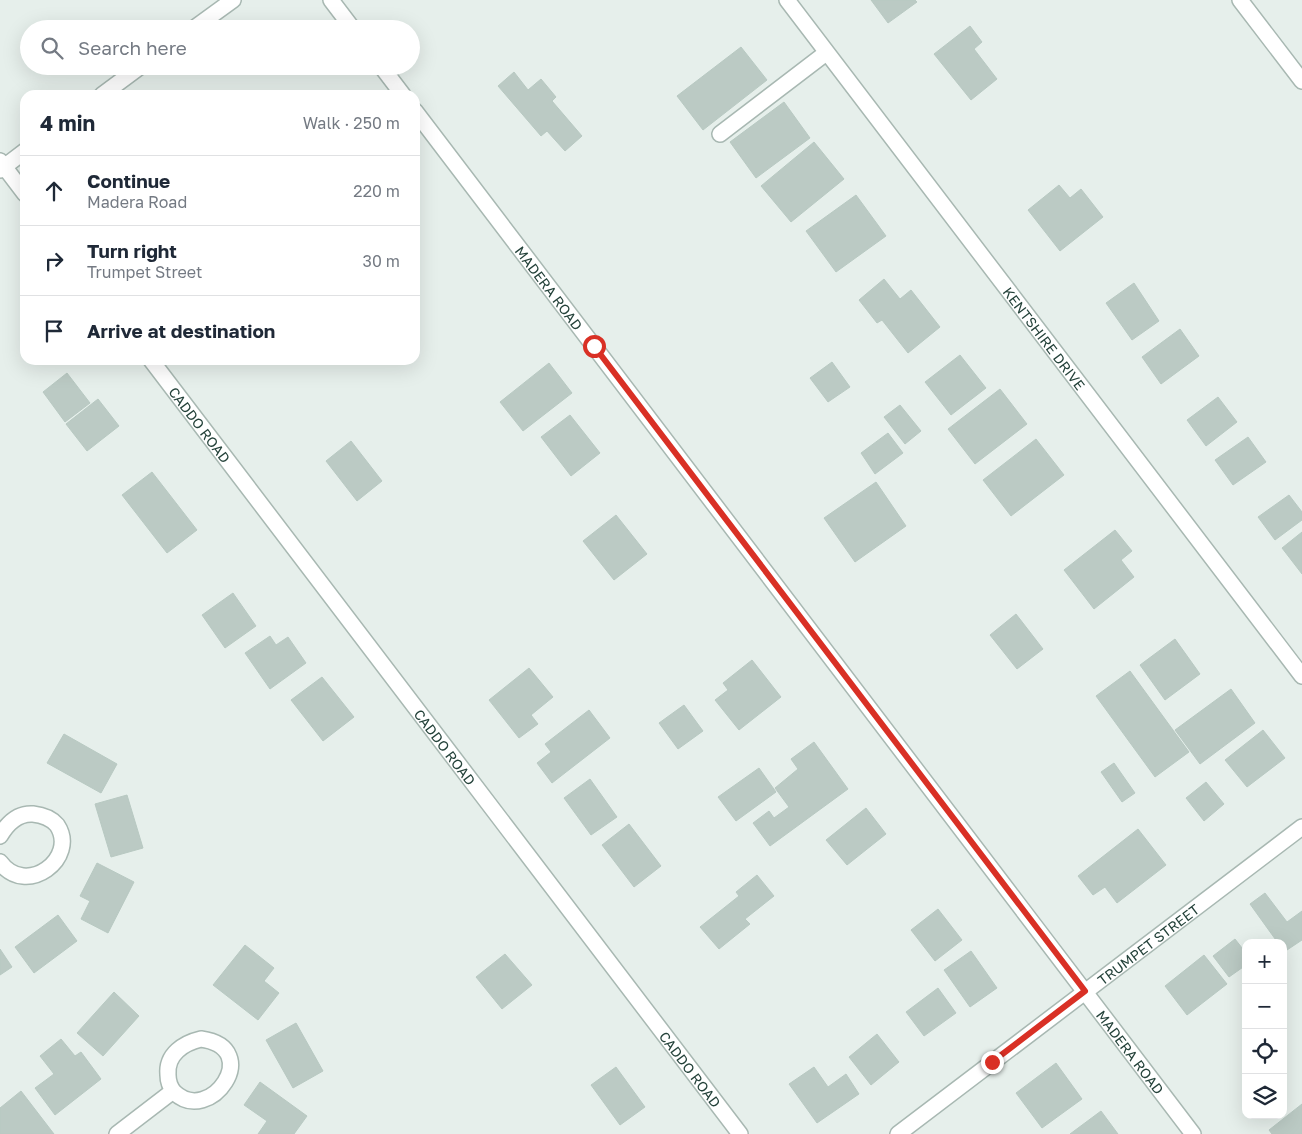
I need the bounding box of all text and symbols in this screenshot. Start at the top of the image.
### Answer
search box [20,20,420,75]
icon: search [38,34,66,62]
text: Search here [78,36,187,59]
text: 4 min [40,110,95,136]
text: Walk · 250 m [303,113,400,133]
text: Continue [87,169,170,192]
icon: ahead [40,177,68,205]
text: 220 m [353,181,400,201]
text: Madera Road [87,192,187,212]
text: Turn right [87,239,177,262]
street label: MADERA ROAD [512,242,587,333]
icon: right [40,247,68,275]
text: 30 m [363,251,400,271]
text: Trumpet Street [87,262,202,282]
street label: KENTSHIRE DRIVE [1000,283,1089,393]
icon: arrive [40,317,68,345]
text: Arrive at destination [87,319,275,342]
route start [583,335,606,358]
street label: CADDO ROAD [166,383,234,466]
street label: CADDO ROAD [411,705,480,788]
street label: TRUMPET STREET [1094,900,1203,988]
map controls [1242,939,1287,1119]
button: + [1242,939,1287,984]
button: − [1242,984,1287,1029]
street label: MADERA ROAD [1093,1006,1168,1097]
street label: CADDO ROAD [656,1028,725,1110]
button: locate [1242,1029,1287,1074]
route end [981,1051,1004,1074]
button: layers [1242,1074,1287,1119]

